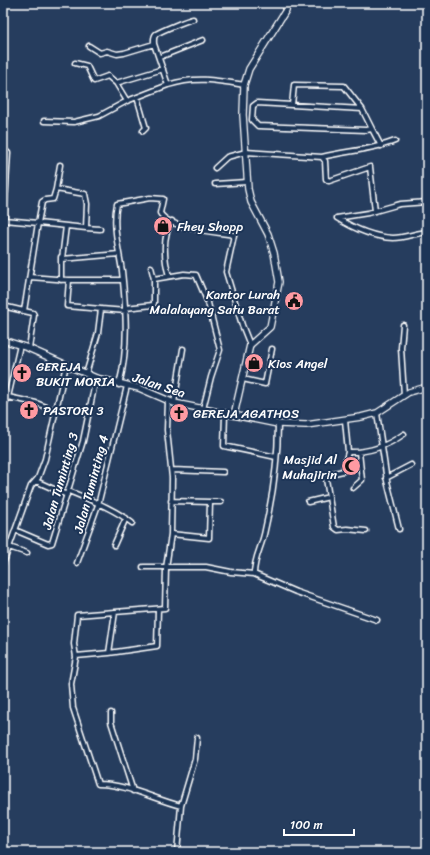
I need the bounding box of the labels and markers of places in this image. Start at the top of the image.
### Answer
shop icon: Fhey Shopp [152,215,174,237]
place label: Fhey Shopp [177,215,243,238]
place label: Kantor Lurah Malalayang Satu Barat [150,283,280,321]
public building icon: Kantor Lurah Malalayang Satu Barat [283,290,305,312]
shop icon: Kios Angel [243,352,265,374]
place label: Kios Angel [268,352,328,375]
place label: GEREJA BUKIT MORIA [36,355,115,393]
church icon: GEREJA BUKIT MORIA [11,362,33,384]
church icon: PASTORI 3 [18,399,40,421]
place label: PASTORI 3 [43,399,104,422]
church icon: GEREJA AGATHOS [168,402,190,424]
place label: GEREJA AGATHOS [193,402,299,425]
place label: Masjid Al Muhajirin [282,448,337,486]
mosque icon: Masjid Al Muhajirin [340,455,362,477]

